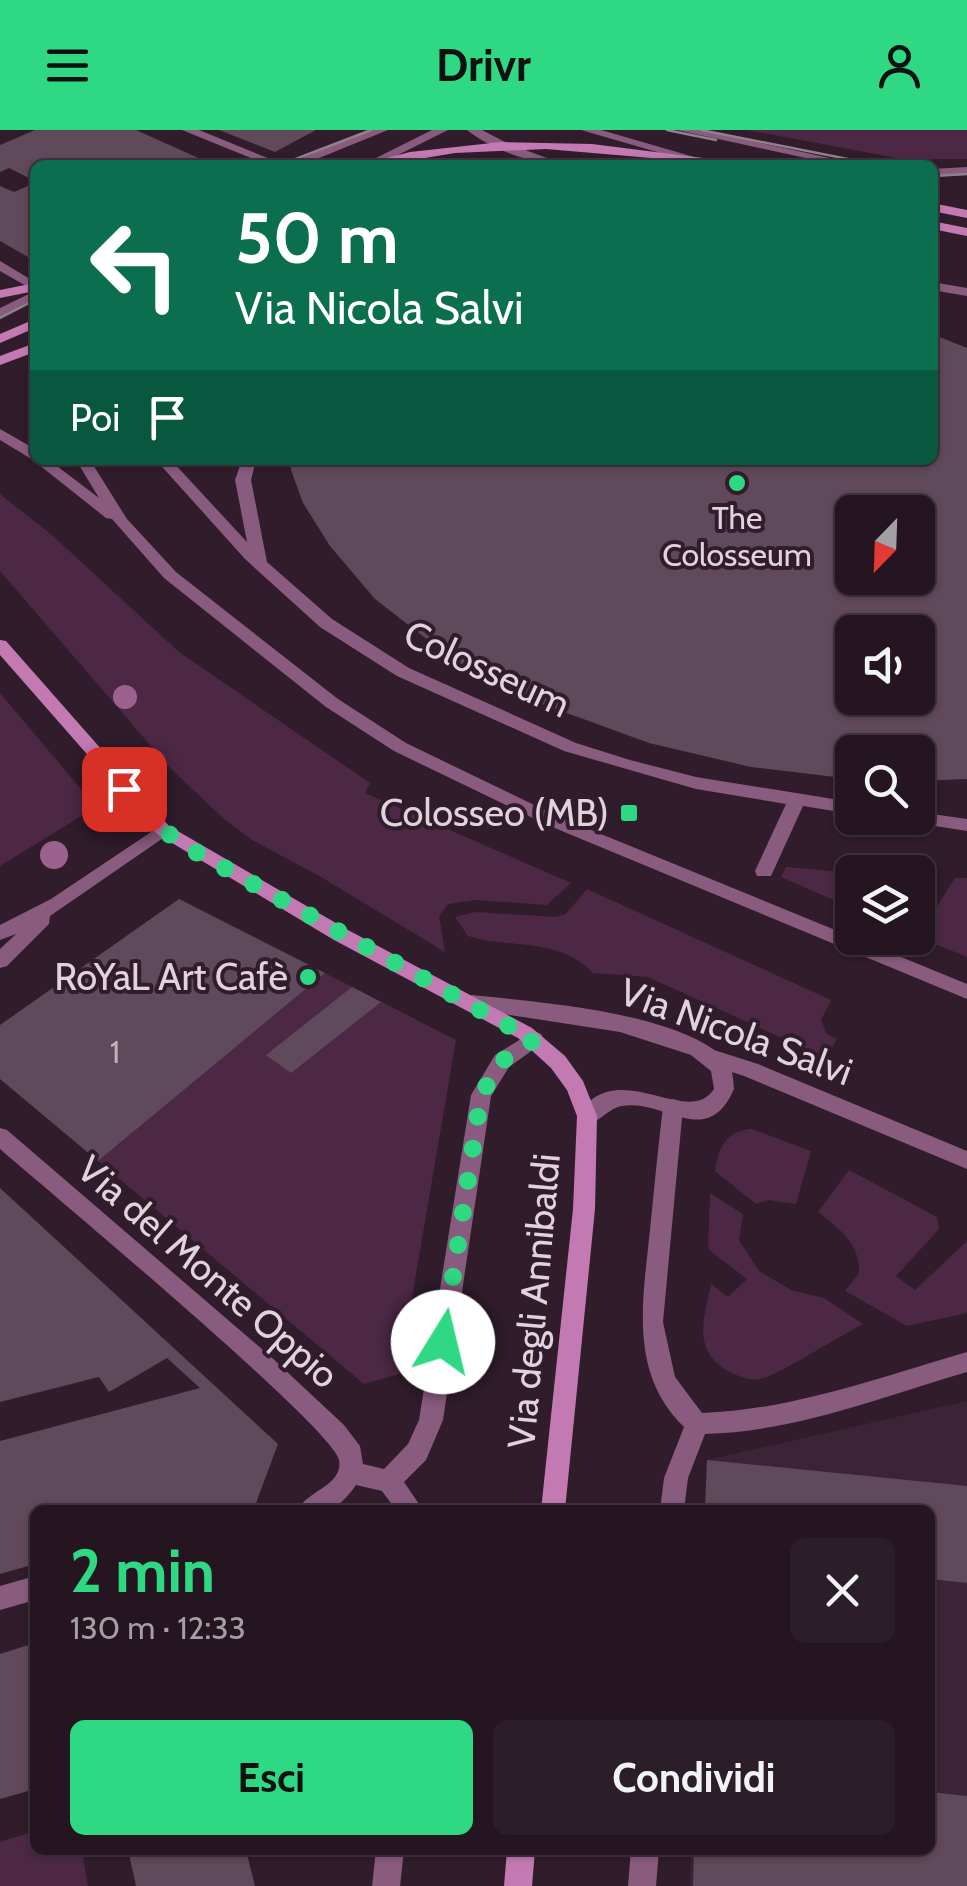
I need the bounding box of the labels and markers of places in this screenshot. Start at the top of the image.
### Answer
marker: The Colosseum [726,472,748,494]
place label: The Colosseum [662,498,812,574]
pin [82,747,167,832]
place label: Colosseo (MB) [380,789,609,836]
marker: Colosseo (MB) [618,802,640,824]
place label: RoYaL Art Cafè [54,953,288,1000]
marker: RoYaL Art Cafè [297,966,319,988]

